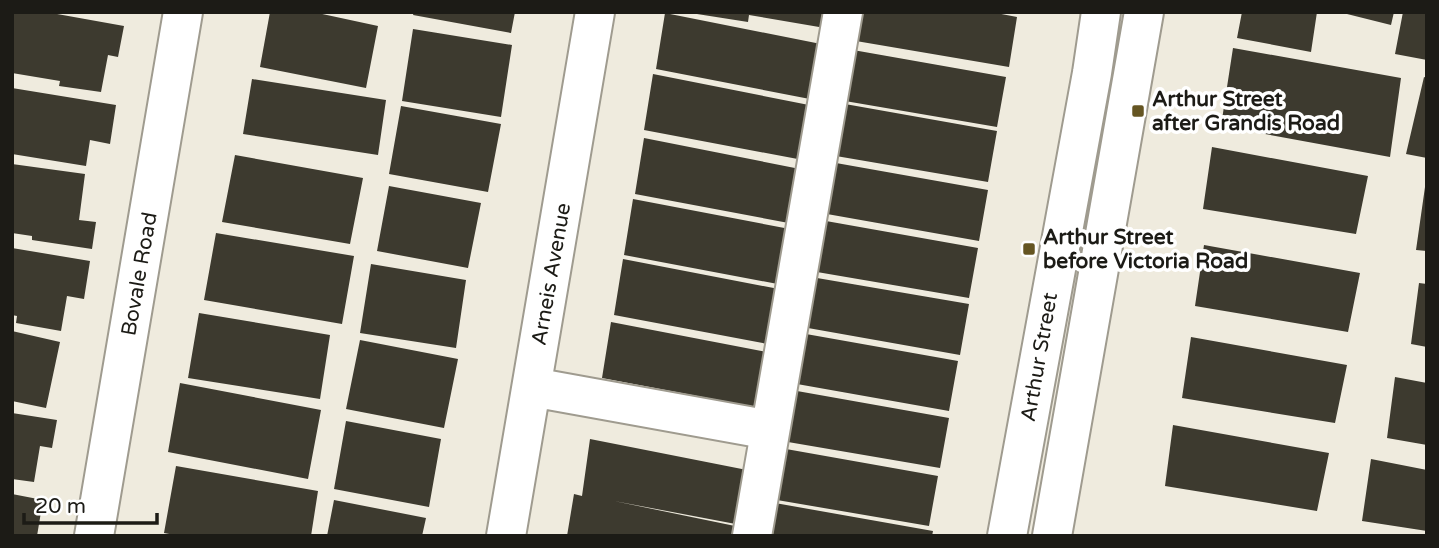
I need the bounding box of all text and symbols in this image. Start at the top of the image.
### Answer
place label: Arthur Street after Grandis Road [1152,87,1340,136]
marker: Arthur Street after Grandis Road [1130,103,1146,119]
street label: Arneis Avenue [527,201,576,347]
street label: Bovale Road [116,210,163,338]
place label: Arthur Street before Victoria Road [1043,225,1248,274]
marker: Arthur Street before Victoria Road [1021,241,1037,257]
street label: Arthur Street [1016,291,1063,424]
scale bar [24,482,158,526]
text: 20 m [35,494,86,519]

